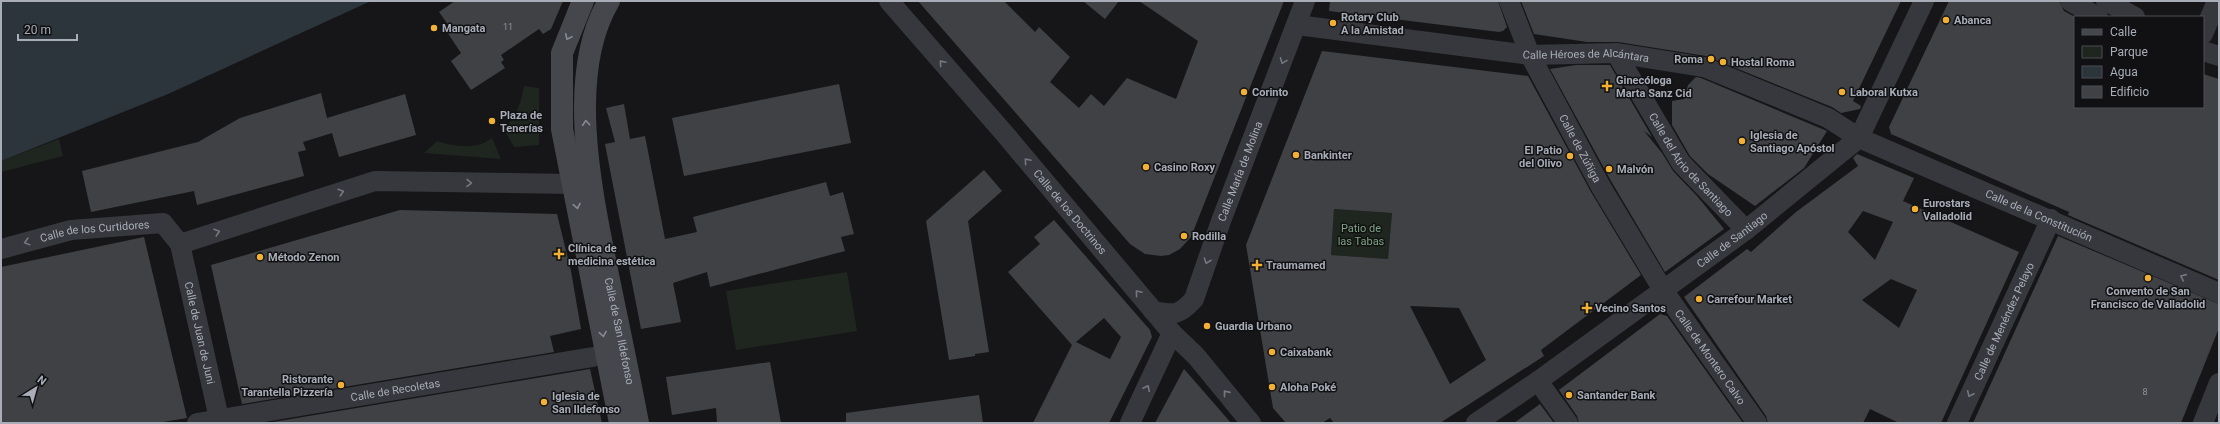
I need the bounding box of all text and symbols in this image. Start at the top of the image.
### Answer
place label: Rotary Club A la Amistad [1341,11,1404,37]
place label: Abanca [1954,14,1991,27]
marker: Abanca [1941,15,1951,25]
scale bar [18,16,77,42]
legend [2074,16,2204,108]
marker: Rotary Club A la Amistad [1328,18,1338,28]
place label: Mangata [442,22,486,35]
house number: 11 [503,22,513,32]
text: 20 m [24,23,51,37]
marker: Mangata [429,23,439,33]
text: Calle [2110,25,2137,39]
one-way arrow [565,33,573,40]
text: Parque [2110,45,2148,59]
street label: Calle Héroes de Alcántara [1522,46,1650,65]
place label: Roma [1674,53,1703,66]
marker: Roma [1706,54,1716,64]
place label: Hostal Roma [1731,56,1795,69]
one-way arrow [1279,57,1287,64]
marker: Hostal Roma [1718,57,1728,67]
one-way arrow [940,60,947,67]
text: Agua [2110,65,2138,79]
place label: Ginecóloga Marta Sanz Cid [1616,74,1692,100]
marker: Ginecóloga Marta Sanz Cid [1601,80,1613,92]
text: Edificio [2110,85,2149,99]
place label: Corinto [1252,86,1288,99]
place label: Laboral Kutxa [1850,86,1918,99]
marker: Corinto [1239,87,1249,97]
marker: Laboral Kutxa [1837,87,1847,97]
place label: Plaza de Tenerías [500,109,543,135]
street label: Calle del Atrio de Santiago [1646,110,1736,219]
street label: Calle de Zúñiga [1557,112,1604,185]
marker: Plaza de Tenerías [487,116,497,126]
street label: Calle María de Molina [1215,119,1265,223]
one-way arrow [581,120,590,126]
place label: Iglesia de Santiago Apóstol [1750,129,1835,155]
marker: Iglesia de Santiago Apóstol [1737,136,1747,146]
place label: El Patio del Olivo [1519,144,1562,170]
place label: Bankinter [1304,149,1352,162]
marker: Bankinter [1291,150,1301,160]
marker: El Patio del Olivo [1565,151,1575,161]
one-way arrow [1025,158,1032,166]
place label: Casino Roxy [1154,161,1215,174]
marker: Casino Roxy [1141,162,1151,172]
place label: Malvón [1617,163,1653,176]
marker: Malvón [1604,164,1614,174]
street label: Calle de los Doctrinos [1031,167,1110,257]
one-way arrow [466,179,472,187]
street label: Calle de la Constitución [1983,187,2095,244]
one-way arrow [337,188,344,197]
place label: Eurostars Valladolid [1923,197,1972,223]
one-way arrow [573,203,581,209]
marker: Eurostars Valladolid [1910,204,1920,214]
street label: Calle de Santiago [1694,209,1770,270]
street label: Calle de los Curtidores [39,218,150,245]
park label: Patio de las Tabas [1338,222,1385,248]
one-way arrow [214,228,221,237]
place label: Rodilla [1192,230,1226,243]
marker: Rodilla [1179,231,1189,241]
one-way arrow [24,237,31,246]
place label: Clínica de medicina estética [568,242,656,268]
marker: Clínica de medicina estética [553,248,565,260]
place label: Método Zenon [268,251,340,264]
marker: Método Zenon [255,252,265,262]
one-way arrow [1203,257,1211,264]
marker: Traumamed [1251,259,1263,271]
place label: Traumamed [1266,259,1325,272]
street label: Calle de Menéndez Pelayo [1971,260,2037,382]
marker: Convento de San Francisco de Valladolid [2143,273,2153,283]
one-way arrow [2180,274,2187,282]
street label: Calle de San Ildefonso [602,276,637,386]
street label: Calle de Juan de Juni [182,281,218,385]
place label: Convento de San Francisco de Valladolid [2091,285,2205,311]
one-way arrow [1135,290,1142,298]
place label: Carrefour Market [1707,293,1792,306]
marker: Carrefour Market [1694,294,1704,304]
place label: Vecino Santos [1595,302,1666,315]
marker: Vecino Santos [1582,303,1592,313]
street label: Calle de Montero Calvo [1672,307,1748,407]
place label: Guardia Urbano [1215,320,1292,333]
marker: Guardia Urbano [1202,321,1212,331]
one-way arrow [598,331,607,337]
place label: Caixabank [1280,346,1332,359]
marker: Caixabank [1267,347,1277,357]
north arrow [16,368,56,408]
text: N [35,373,49,388]
place label: Ristorante Tarantella Pizzería [241,373,333,399]
street label: Calle de Recoletas [350,376,441,404]
marker: Ristorante Tarantella Pizzería [336,380,346,390]
place label: Aloha Poké [1280,381,1336,394]
marker: Aloha Poké [1267,382,1277,392]
one-way arrow [1142,385,1150,392]
house number: 8 [2142,387,2148,397]
place label: Santander Bank [1577,389,1656,402]
place label: Iglesia de San Ildefonso [552,390,620,416]
one-way arrow [1224,390,1231,397]
marker: Santander Bank [1564,390,1574,400]
one-way arrow [1967,390,1975,398]
marker: Iglesia de San Ildefonso [539,397,549,407]

